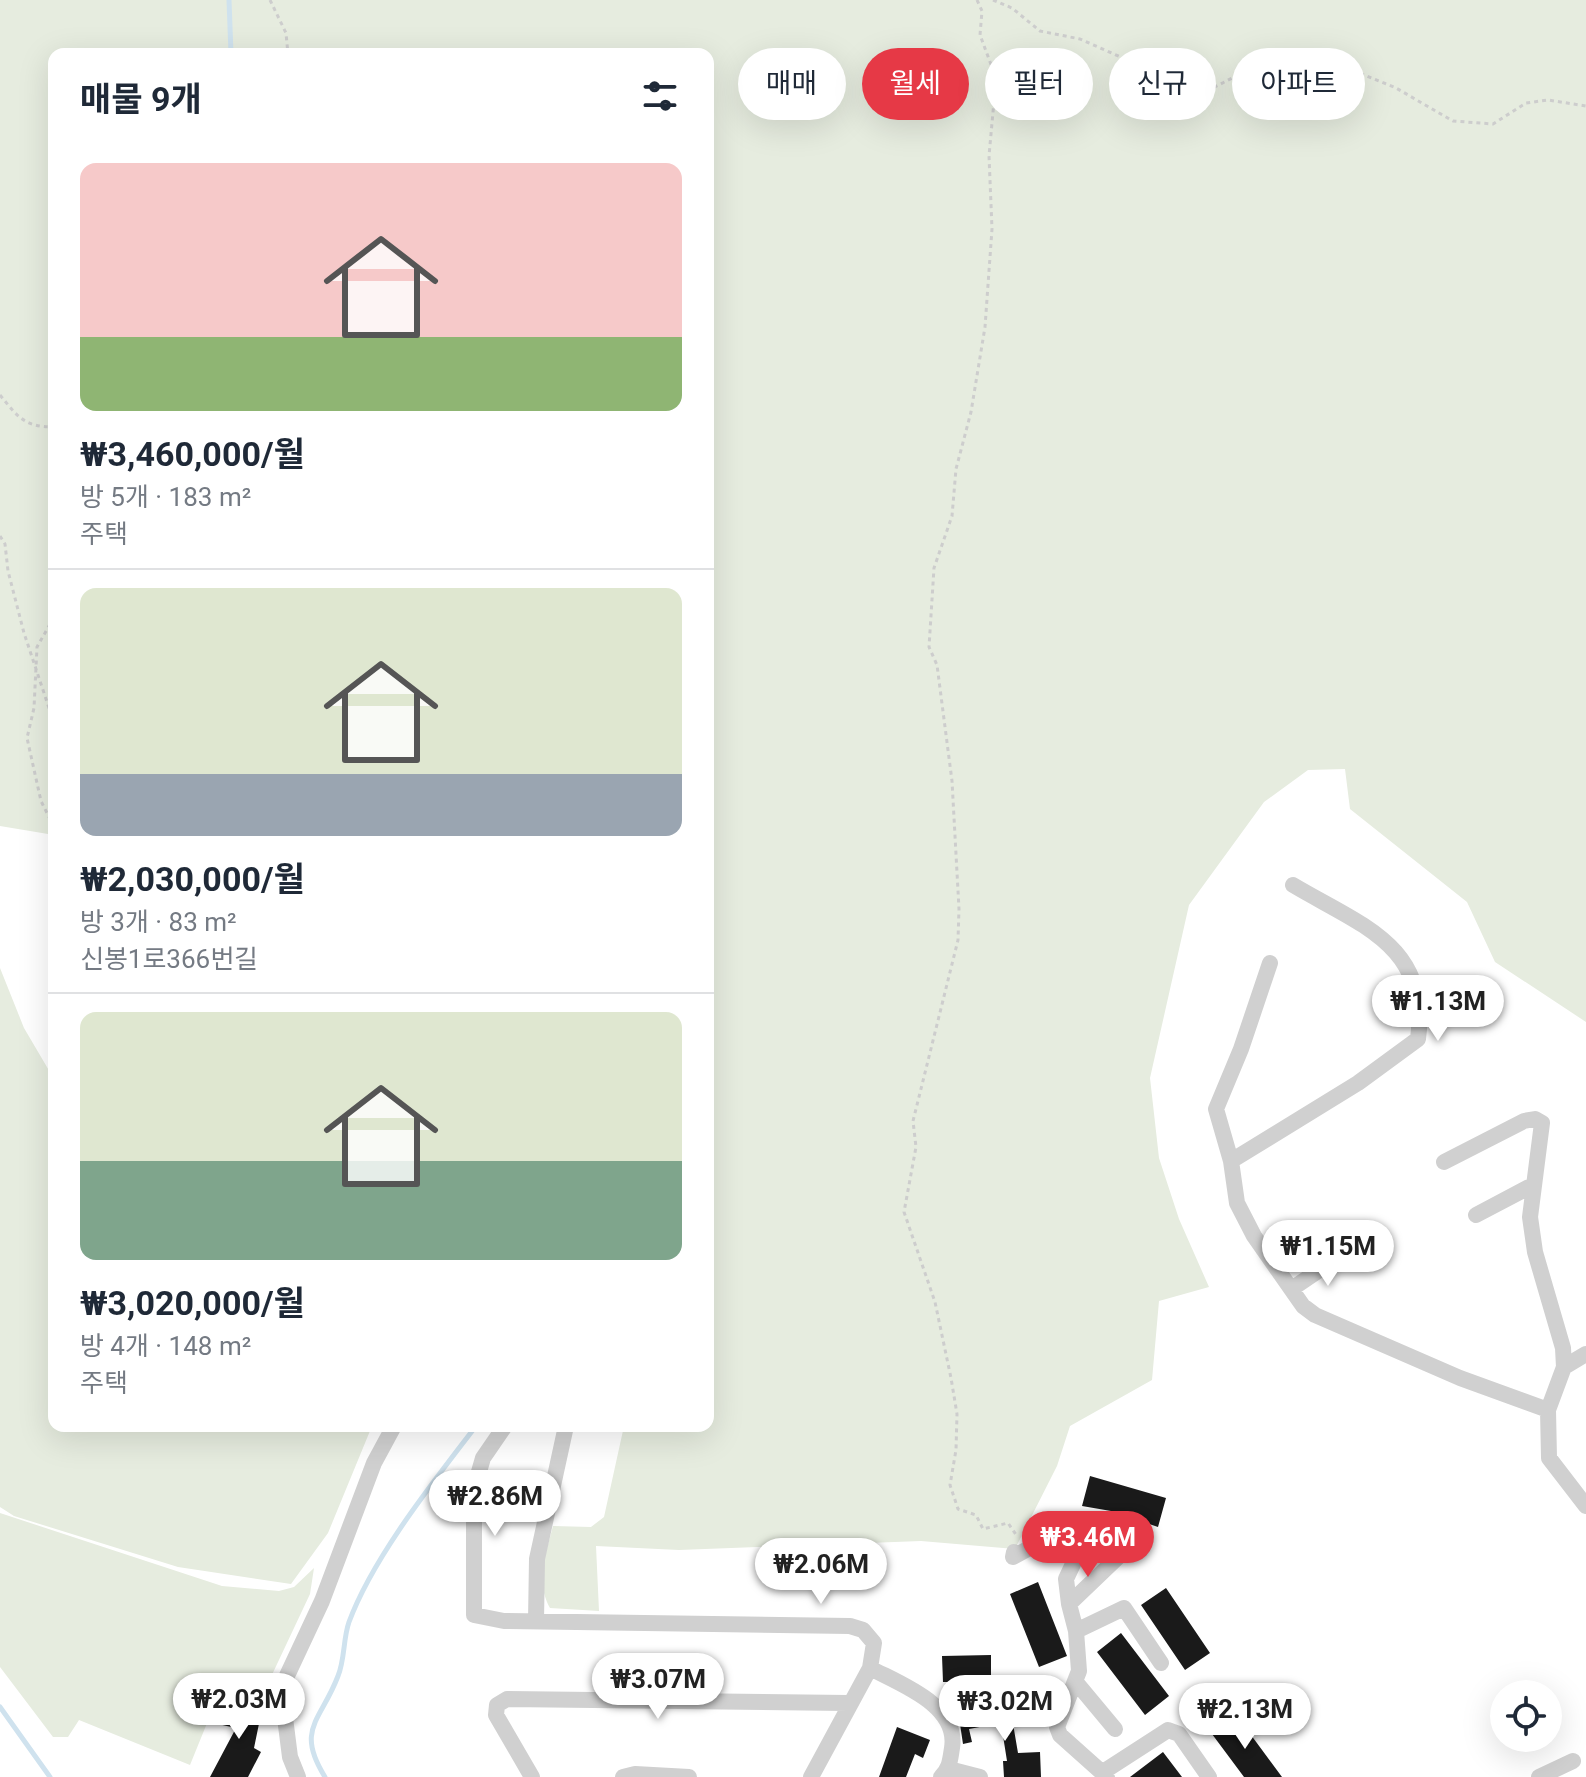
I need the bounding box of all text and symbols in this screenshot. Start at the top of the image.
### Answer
chip: 매매 [738,48,846,120]
chip: 월세 [862,48,969,120]
chip: 필터 [985,48,1093,120]
chip: 신규 [1109,48,1216,120]
chip: 아파트 [1232,48,1365,120]
icon: filters [638,74,682,118]
text: 매물 9개 [80,79,202,119]
icon: home [309,215,453,359]
text: ₩3,460,000/월 [80,434,305,474]
text: 방 5개 · 183 m² [80,482,251,512]
text: 주택 [80,519,128,549]
icon: home [309,640,453,784]
text: ₩2,030,000/월 [80,859,305,899]
text: 방 3개 · 83 m² [80,907,237,937]
text: 신봉1로366번길 [80,944,258,974]
pin: ₩1.13M [1373,975,1503,1043]
text: ₩1.13M [1390,986,1486,1016]
icon: home [309,1064,453,1208]
pin: ₩1.15M [1263,1220,1393,1288]
text: ₩1.15M [1280,1231,1376,1261]
text: ₩3,020,000/월 [80,1283,305,1323]
text: 방 4개 · 148 m² [80,1331,251,1361]
text: 주택 [80,1368,128,1398]
pin: ₩2.86M [430,1470,560,1538]
text: ₩2.86M [447,1481,543,1511]
pin: ₩3.46M [1023,1511,1153,1579]
text: ₩3.46M [1040,1522,1136,1552]
pin: ₩2.06M [756,1538,886,1606]
text: ₩2.06M [773,1549,869,1579]
pin: ₩3.07M [593,1653,723,1721]
text: ₩3.07M [610,1664,706,1694]
pin: ₩2.03M [174,1673,304,1741]
pin: ₩3.02M [940,1675,1070,1743]
map controls [1490,1680,1562,1752]
button: locate [1490,1680,1562,1752]
pin: ₩2.13M [1180,1683,1310,1751]
text: ₩2.03M [191,1684,287,1714]
text: ₩3.02M [957,1686,1053,1716]
text: ₩2.13M [1197,1694,1293,1724]

